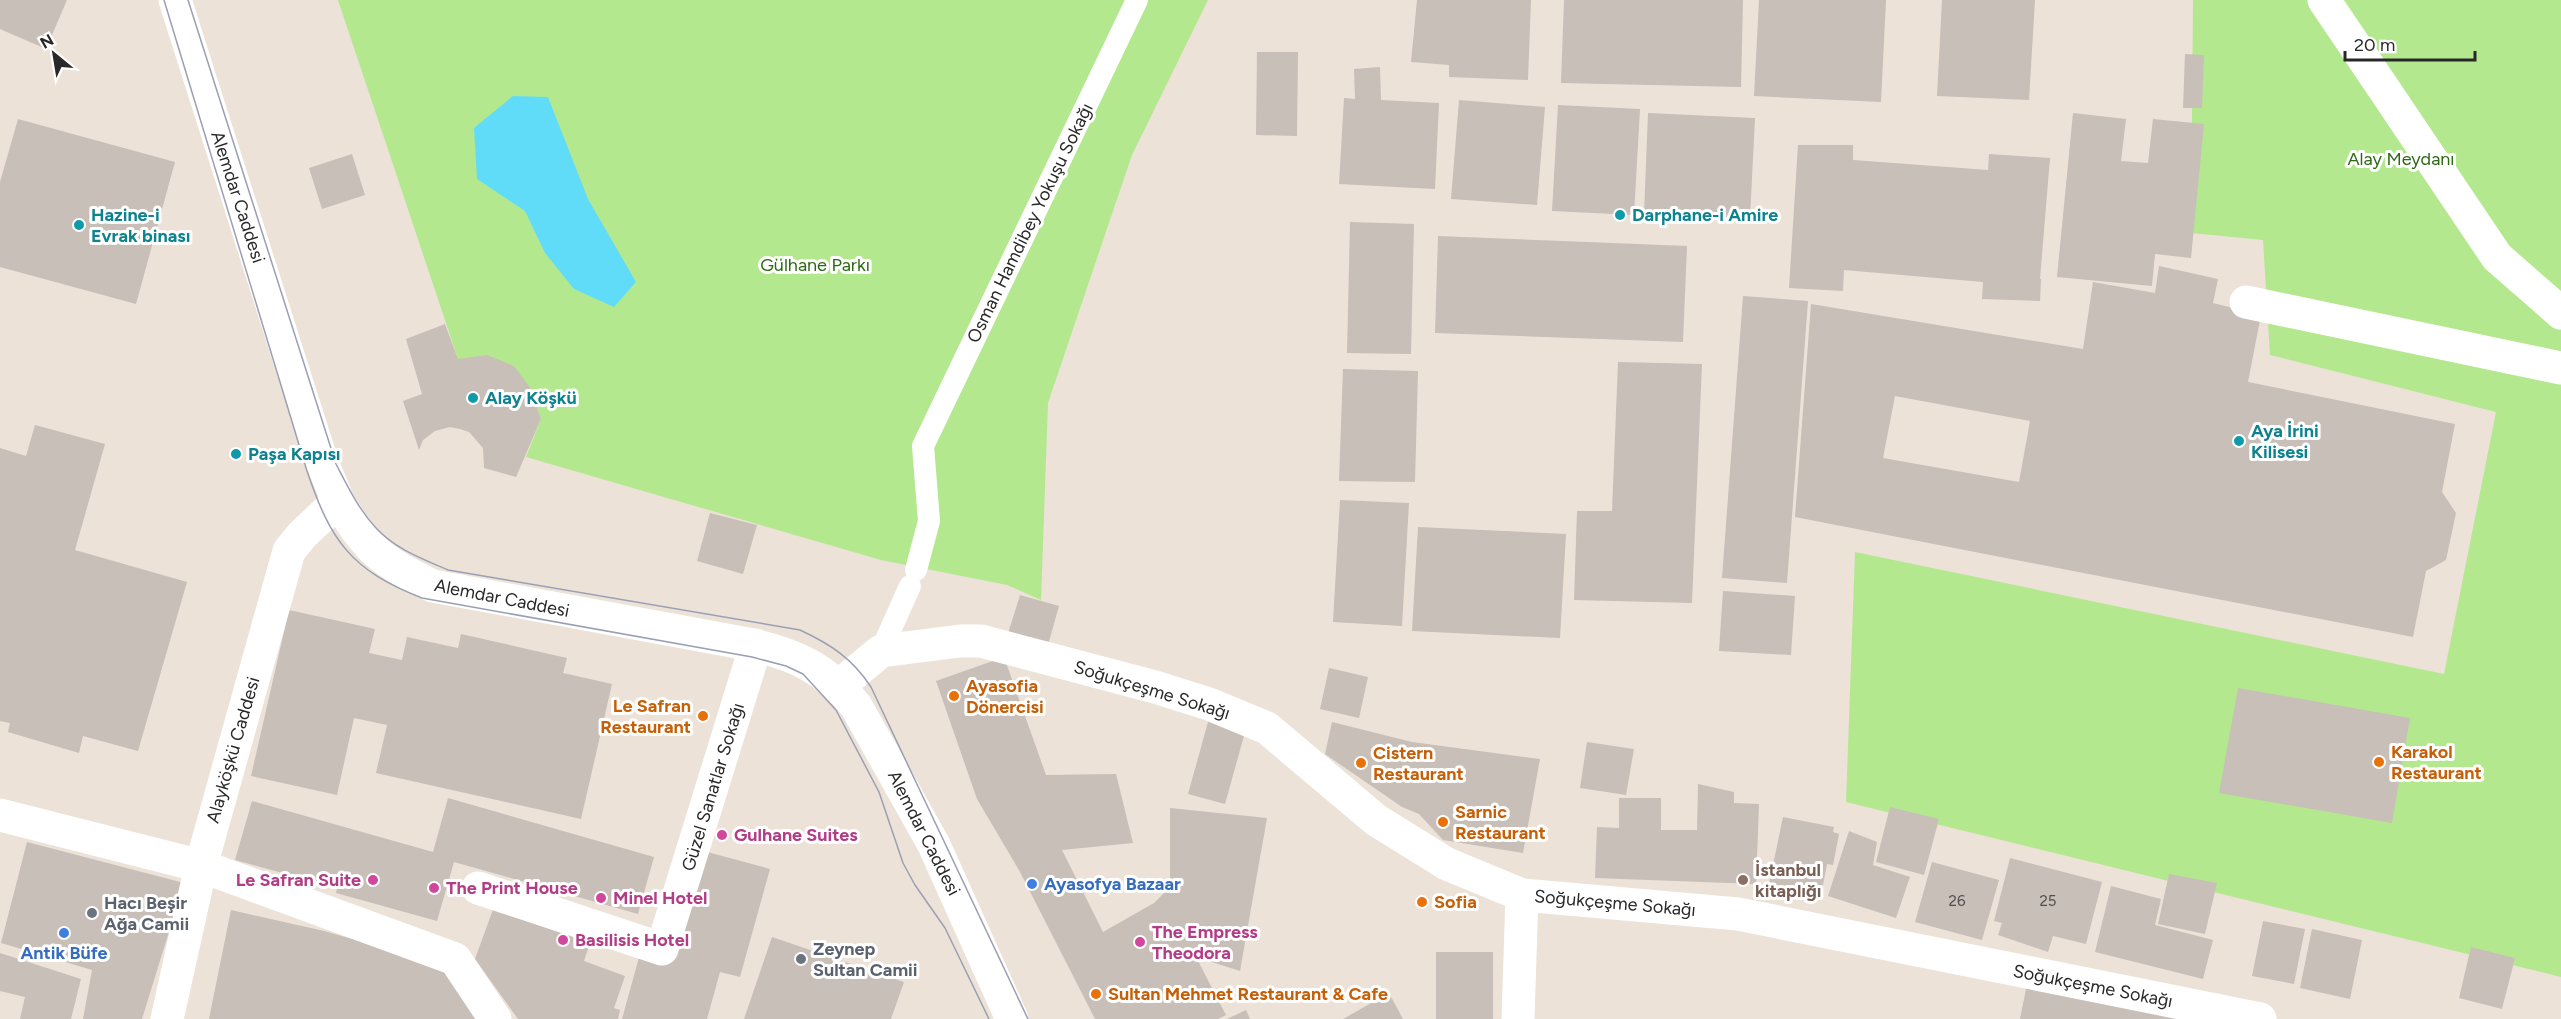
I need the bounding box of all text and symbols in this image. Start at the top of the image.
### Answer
north arrow [24,24,84,84]
scale bar [2345,24,2476,62]
text: N [37,30,57,53]
text: 20 m [2354,34,2395,56]
street label: Osman Hamdibey Yokuşu Sokağı [962,100,1098,346]
street label: Alemdar Caddesi [206,128,270,266]
park label: Alay Meydanı [2347,148,2455,170]
place label: Hazine-i Evrak binası [91,204,190,247]
place label: Darphane-i Amire [1632,204,1778,226]
marker: Darphane-i Amire [1613,208,1627,222]
marker: Hazine-i Evrak binası [72,218,86,232]
park label: Gülhane Parkı [760,254,870,276]
place label: Alay Köşkü [485,387,577,409]
marker: Alay Köşkü [466,391,480,405]
place label: Aya İrini Kilisesi [2251,420,2319,463]
marker: Aya İrini Kilisesi [2232,434,2246,448]
place label: Paşa Kapısı [248,443,340,465]
marker: Paşa Kapısı [229,447,243,461]
street label: Alemdar Caddesi [433,574,571,622]
street label: Soğukçeşme Sokağı [1071,656,1233,724]
street label: Alayköşkü Caddesi [202,674,264,826]
place label: Ayasofia Dönercisi [966,675,1044,718]
marker: Ayasofia Dönercisi [947,689,961,703]
place label: Le Safran Restaurant [600,695,691,738]
street label: Güzel Sanatlar Sokağı [677,700,749,874]
marker: Le Safran Restaurant [696,709,710,723]
place label: Karakol Restaurant [2391,741,2482,784]
place label: Cistern Restaurant [1373,742,1464,785]
marker: Karakol Restaurant [2372,755,2386,769]
marker: Cistern Restaurant [1354,756,1368,770]
street label: Alemdar Caddesi [883,767,965,899]
place label: Sarnic Restaurant [1455,801,1546,844]
marker: Sarnic Restaurant [1436,815,1450,829]
place label: Gulhane Suites [734,824,858,846]
marker: Gulhane Suites [715,828,729,842]
place label: İstanbul kitaplığı [1755,859,1822,902]
place label: Le Safran Suite [236,869,361,891]
marker: Le Safran Suite [366,873,380,887]
place label: Ayasofya Bazaar [1044,873,1181,895]
marker: İstanbul kitaplığı [1736,873,1750,887]
place label: The Print House [446,877,578,899]
marker: Ayasofya Bazaar [1025,877,1039,891]
marker: The Print House [427,881,441,895]
street label: Soğukçeşme Sokağı [1533,885,1697,921]
place label: Minel Hotel [613,887,707,909]
marker: Minel Hotel [594,891,608,905]
place label: Sofia [1434,891,1477,913]
place label: Hacı Beşir Ağa Camii [104,892,189,935]
house number: 26 [1949,892,1966,910]
house number: 25 [2039,892,2057,910]
marker: Sofia [1415,895,1429,909]
marker: Hacı Beşir Ağa Camii [85,906,99,920]
place label: The Empress Theodora [1152,921,1258,964]
marker: Antik Büfe [57,926,71,940]
place label: Basilisis Hotel [575,929,689,951]
marker: Basilisis Hotel [556,933,570,947]
marker: The Empress Theodora [1133,935,1147,949]
place label: Zeynep Sultan Camii [813,938,918,981]
place label: Antik Büfe [20,942,108,964]
marker: Zeynep Sultan Camii [794,952,808,966]
street label: Soğukçeşme Sokağı [2011,960,2175,1012]
place label: Sultan Mehmet Restaurant & Cafe [1108,983,1388,1005]
marker: Sultan Mehmet Restaurant & Cafe [1089,987,1103,1001]

